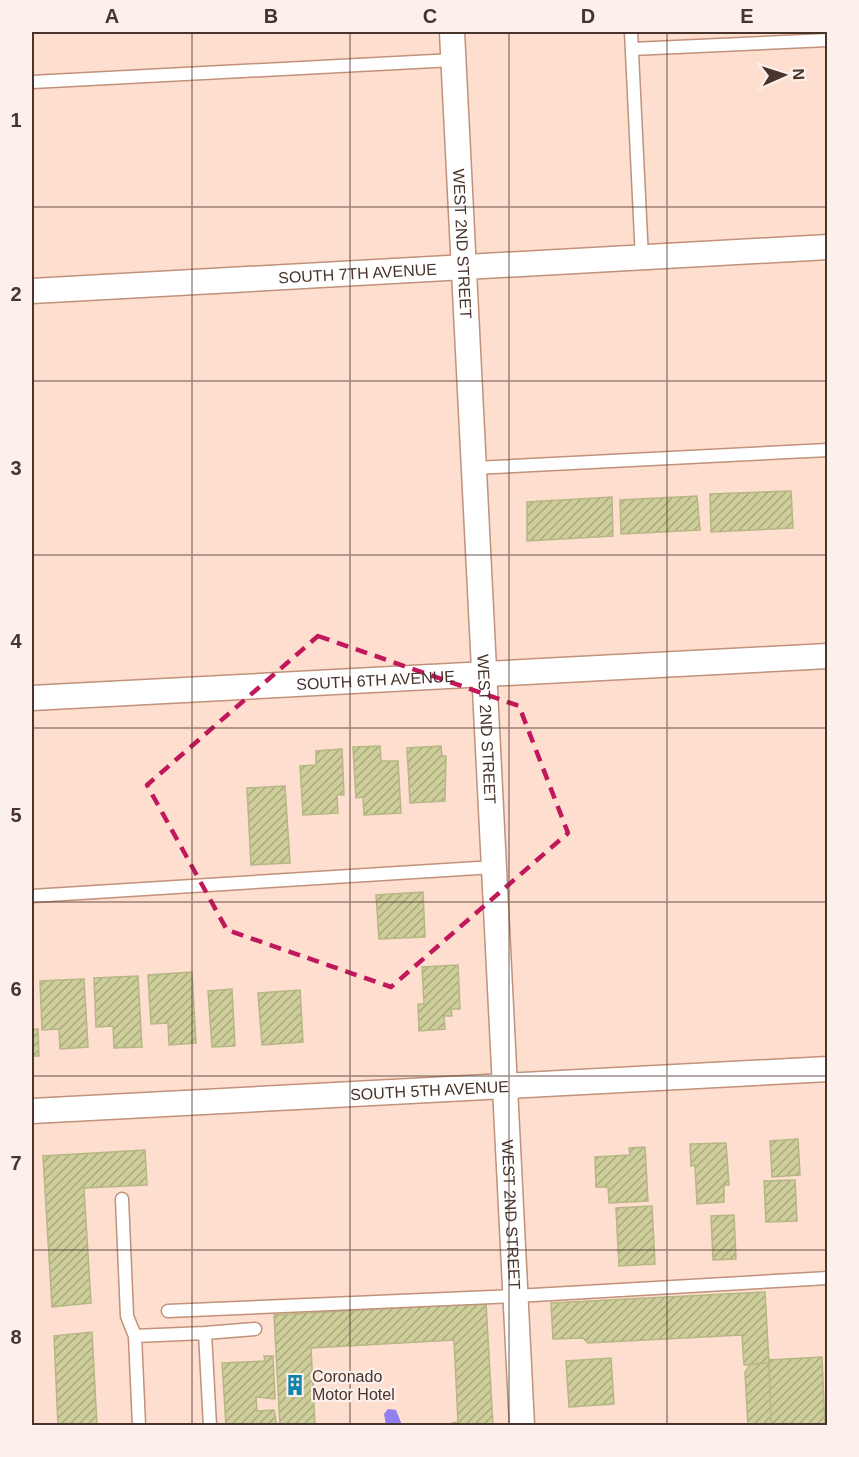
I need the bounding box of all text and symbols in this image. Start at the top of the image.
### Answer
text: A [105,5,119,27]
text: B [264,5,278,27]
text: C [423,5,437,27]
text: D [581,5,595,27]
text: E [740,5,754,27]
north arrow [754,45,814,105]
text: N [790,68,807,80]
text: 1 [10,109,22,131]
street label: WEST 2ND STREET [450,168,474,319]
street label: SOUTH 7TH AVENUE [278,261,437,286]
text: 2 [10,283,22,305]
text: 3 [10,457,22,479]
text: 4 [10,630,22,652]
street label: WEST 2ND STREET [474,654,499,805]
street label: SOUTH 6TH AVENUE [296,668,455,693]
text: 5 [10,804,22,826]
text: 6 [10,978,22,1000]
street label: SOUTH 5TH AVENUE [350,1078,509,1103]
street label: WEST 2ND STREET [499,1139,523,1290]
text: 7 [10,1152,22,1174]
text: 8 [10,1326,22,1348]
place label: Coronado Motor Hotel [312,1368,395,1403]
building icon: Coronado Motor Hotel [283,1373,307,1397]

